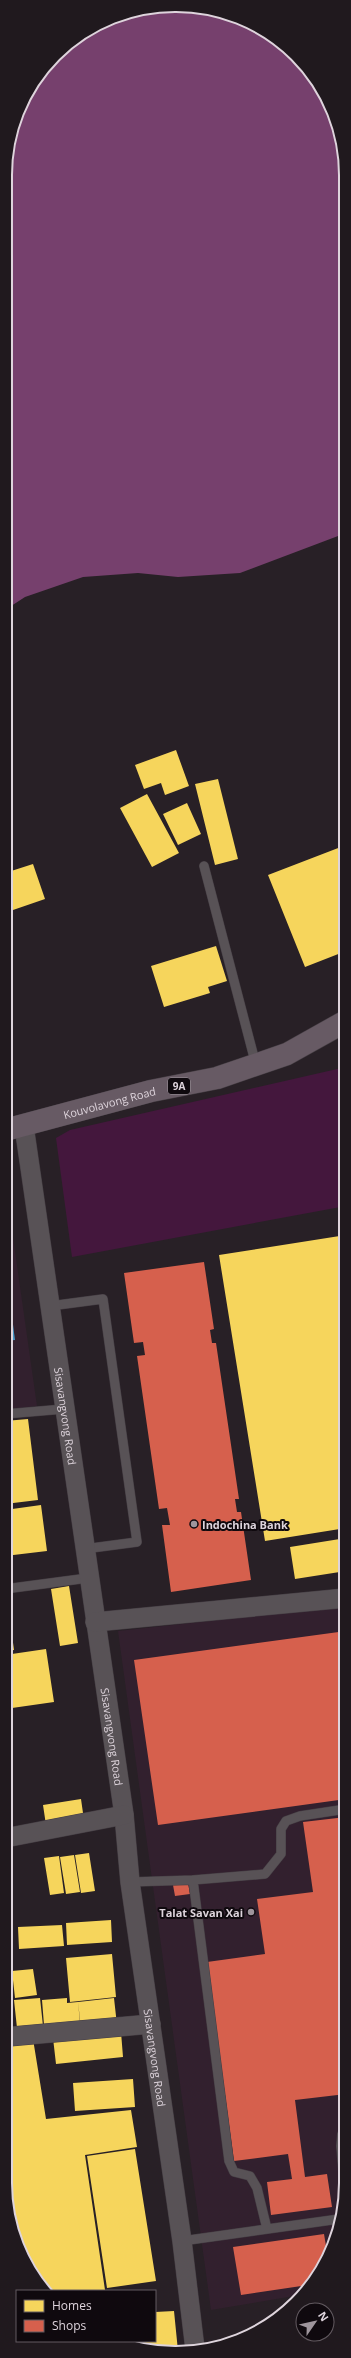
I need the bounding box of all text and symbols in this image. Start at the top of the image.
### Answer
road number: 9A [168,1078,190,1094]
street label: Kouvolavong Road [61,1083,157,1122]
street label: Sisavangvong Road [52,1366,81,1466]
place label: Indochina Bank [202,1517,288,1532]
marker: Indochina Bank [189,1519,199,1529]
street label: Sisavangvong Road [98,1687,127,1786]
place label: Talat Savan Xai [159,1905,243,1920]
marker: Talat Savan Xai [246,1907,256,1917]
street label: Sisavangvong Road [141,2008,170,2108]
legend [16,2290,156,2342]
text: Homes [52,2297,92,2314]
north arrow [295,2302,335,2342]
text: N [315,2308,332,2324]
text: Shops [52,2317,87,2334]

